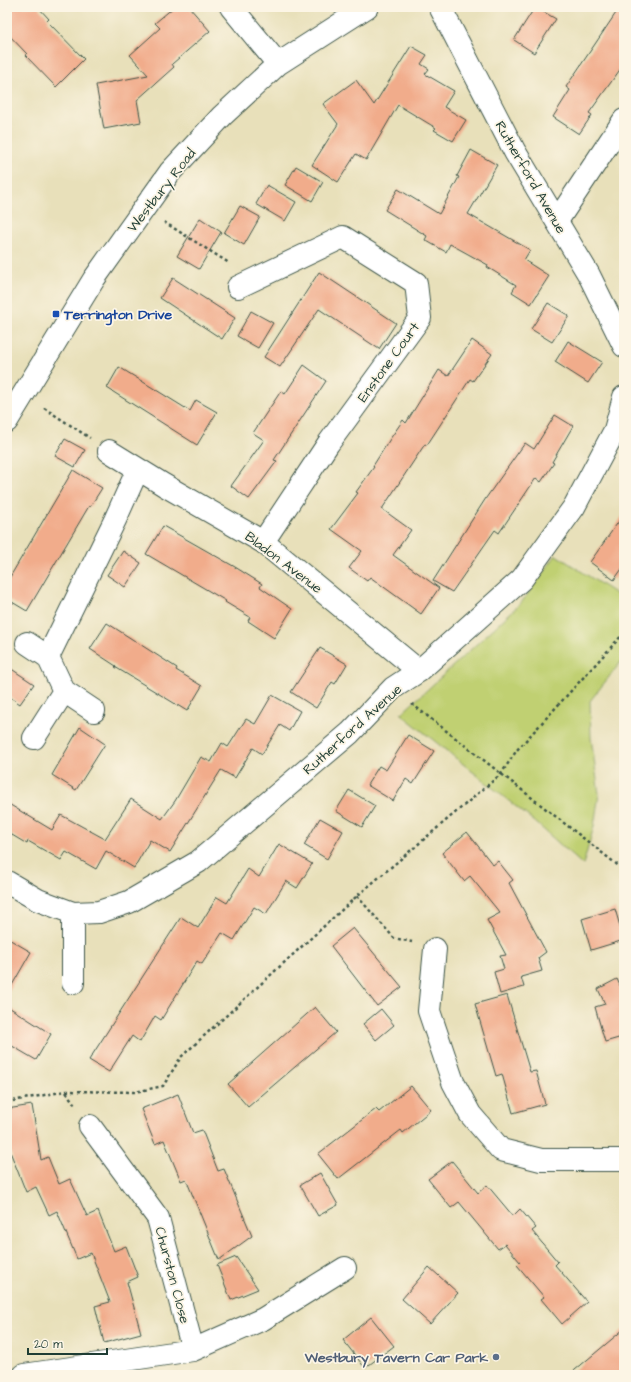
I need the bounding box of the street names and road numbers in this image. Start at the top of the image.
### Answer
street label: Rutherford Avenue [490,117,571,238]
street label: Westbury Road [123,144,201,237]
street label: Enstone Court [353,318,425,407]
street label: Bladon Avenue [240,527,327,599]
street label: Rutherford Avenue [299,679,407,780]
street label: Churston Close [150,1225,195,1326]

